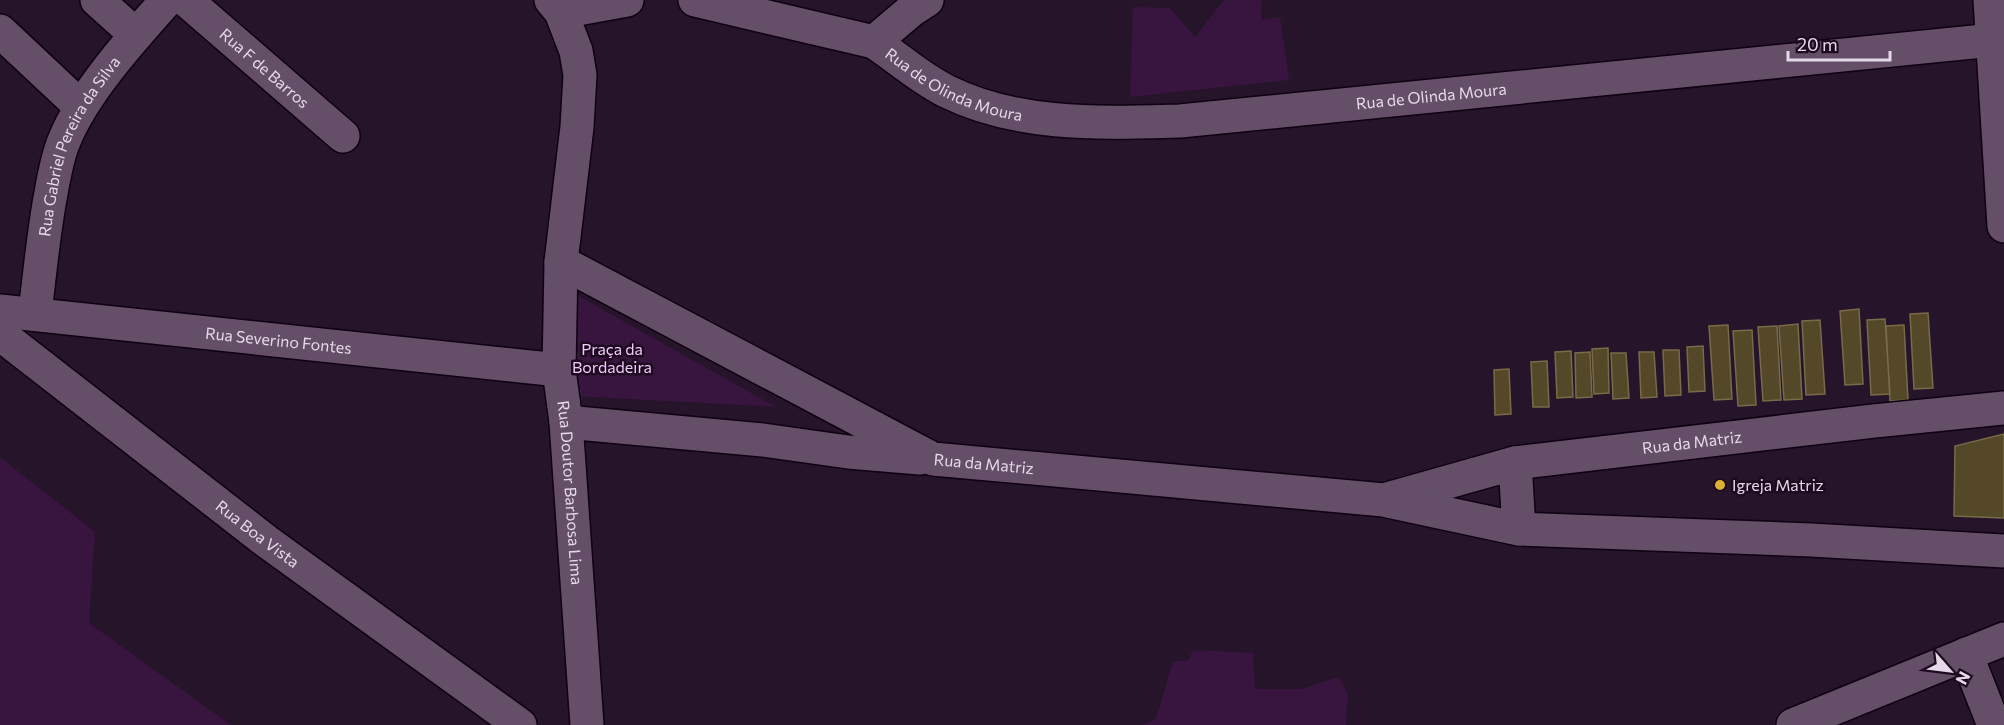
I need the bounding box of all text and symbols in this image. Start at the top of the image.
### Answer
street label: Rua F de Barros [216,24,313,112]
scale bar [1788,24,1890,62]
text: 20 m [1797,33,1838,55]
street label: Rua de Olinda Moura [882,43,1024,124]
street label: Rua Gabriel Pereira da Silva [34,52,124,238]
street label: Rua de Olinda Moura [1355,79,1507,112]
street label: Rua Severino Fontes [204,323,353,357]
park label: Praça da Bordadeira [572,339,652,376]
street label: Rua Doutor Barbosa Lima [554,399,587,586]
street label: Rua da Matriz [1641,427,1743,457]
street label: Rua da Matriz [933,449,1035,477]
place label: Igreja Matriz [1732,475,1824,494]
marker: Igreja Matriz [1713,478,1727,492]
street label: Rua Boa Vista [212,496,303,571]
north arrow [1920,641,1980,701]
text: N [1952,669,1975,688]

